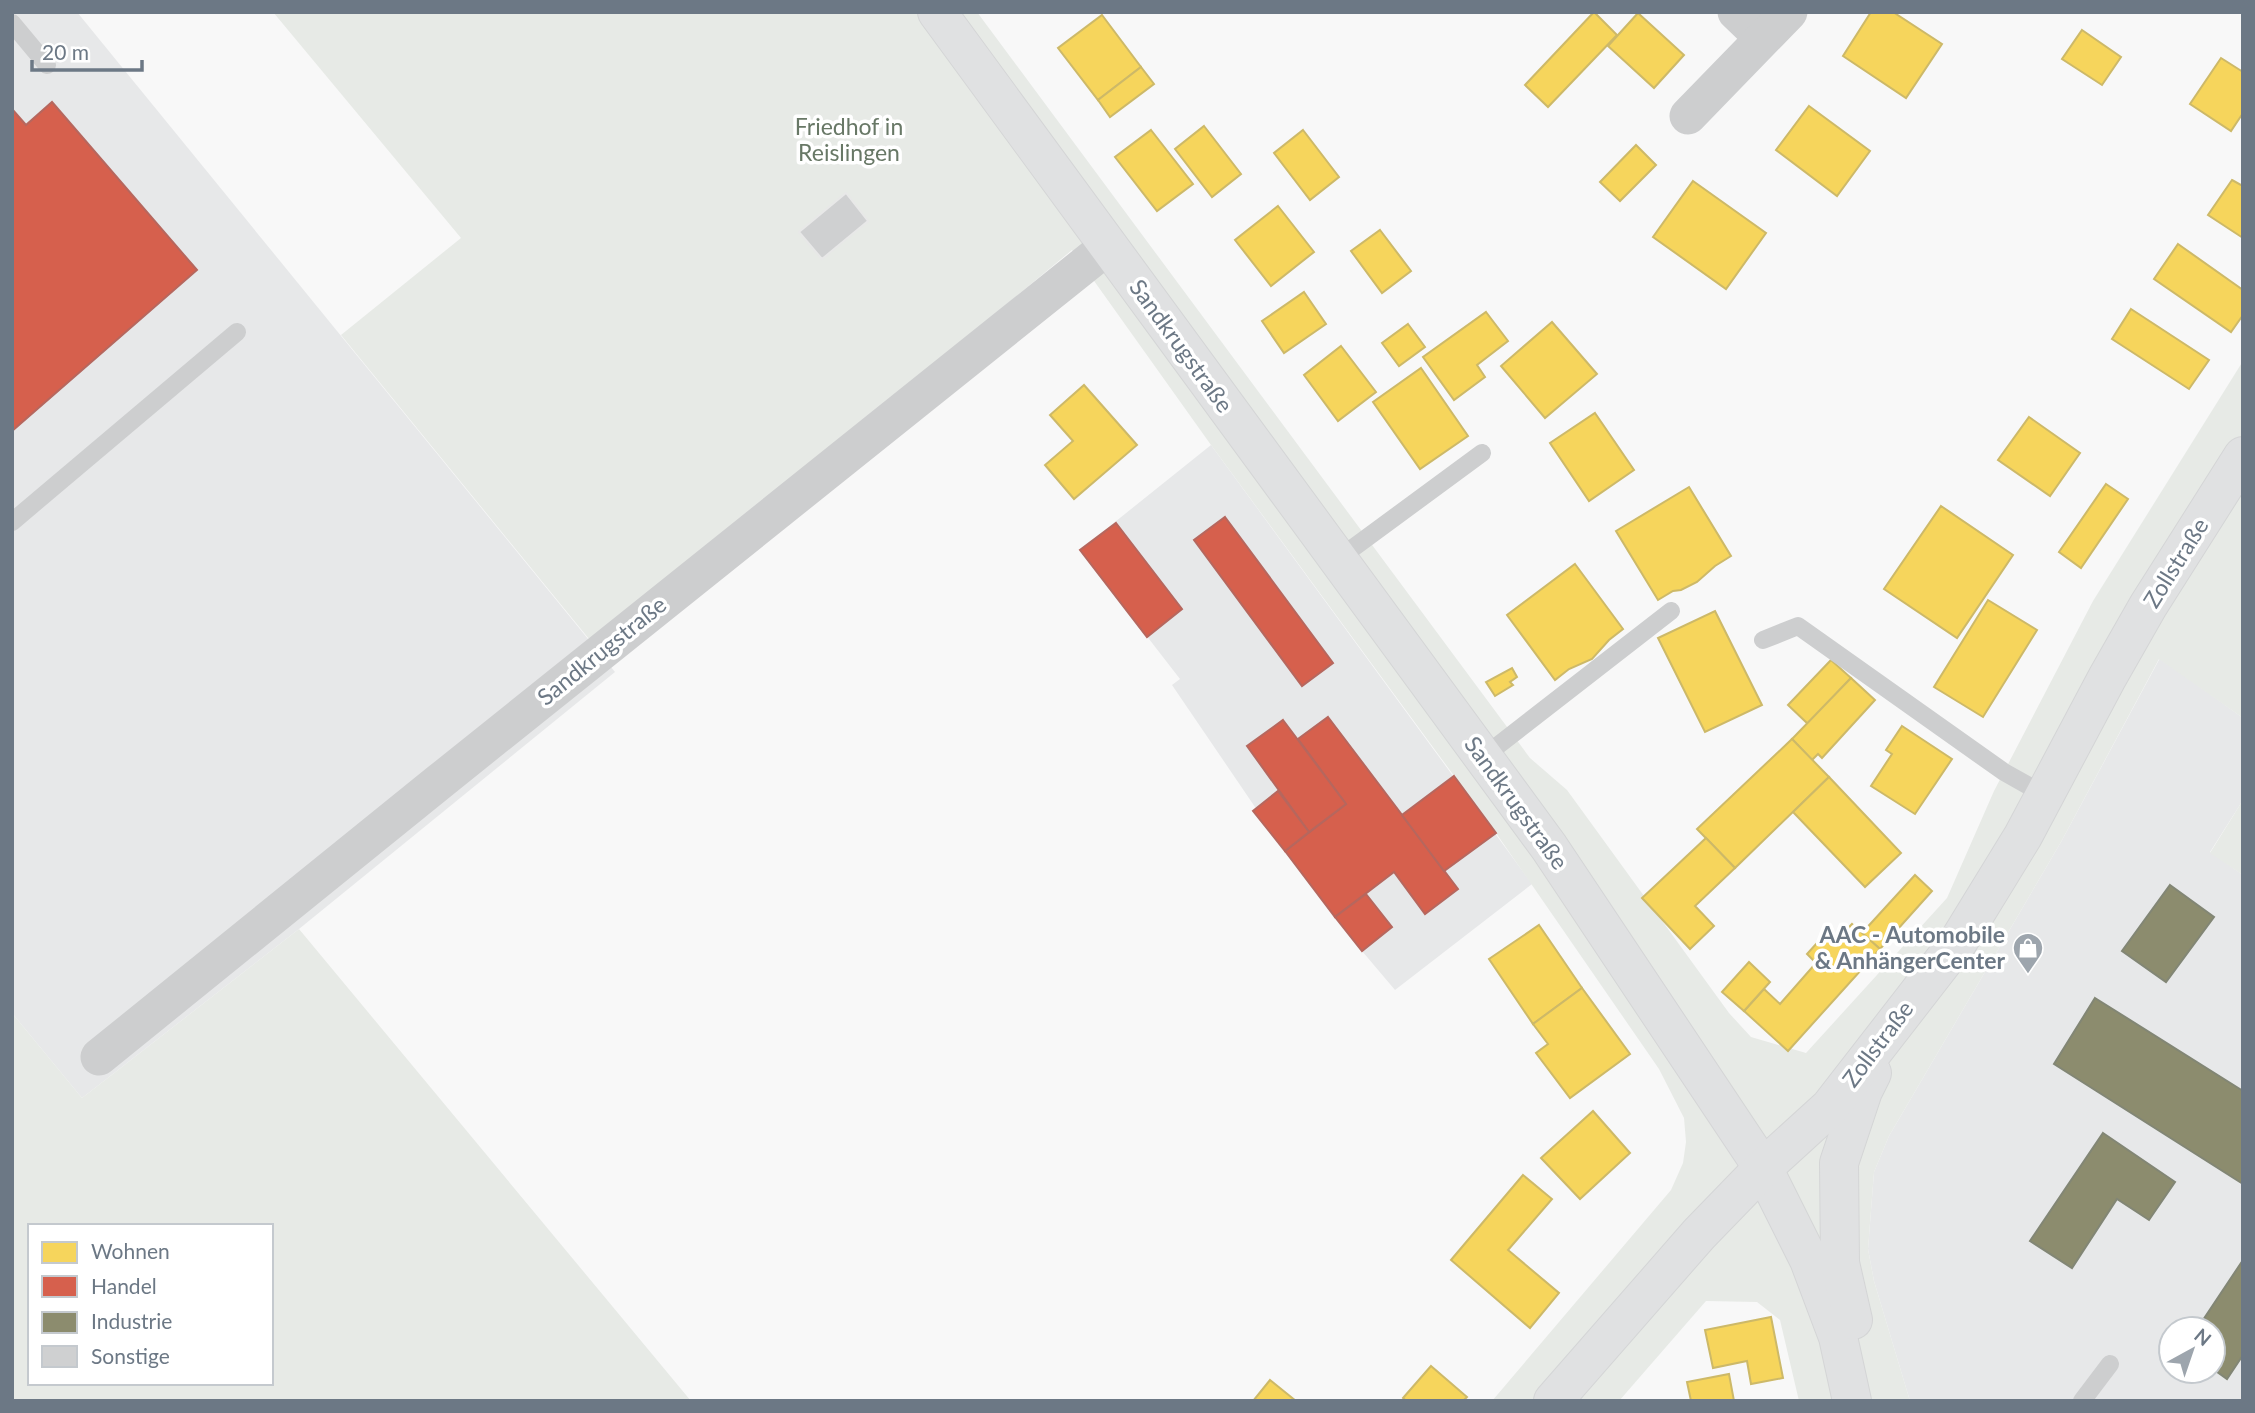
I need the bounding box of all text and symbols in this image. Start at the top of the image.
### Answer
scale bar [32,28,142,72]
text: 20 m [42,39,89,64]
park label: Friedhof in Reislingen [795,112,903,166]
street label: Sandkrugstraße [1124,273,1239,417]
street label: Zollstraße [2137,512,2214,613]
street label: Sandkrugstraße [531,590,671,711]
street label: Sandkrugstraße [1459,730,1574,874]
place label: AAC - Automobile & AnhängerCenter [1815,920,2005,974]
shop icon: AAC - Automobile & AnhängerCenter [2011,931,2045,975]
street label: Zollstraße [1836,995,1919,1092]
legend [28,1224,273,1385]
text: Wohnen [91,1238,170,1263]
text: Handel [91,1273,157,1298]
text: Industrie [91,1308,172,1333]
north arrow [2157,1315,2227,1385]
text: N [2190,1323,2216,1350]
text: Sonstige [91,1343,170,1368]

